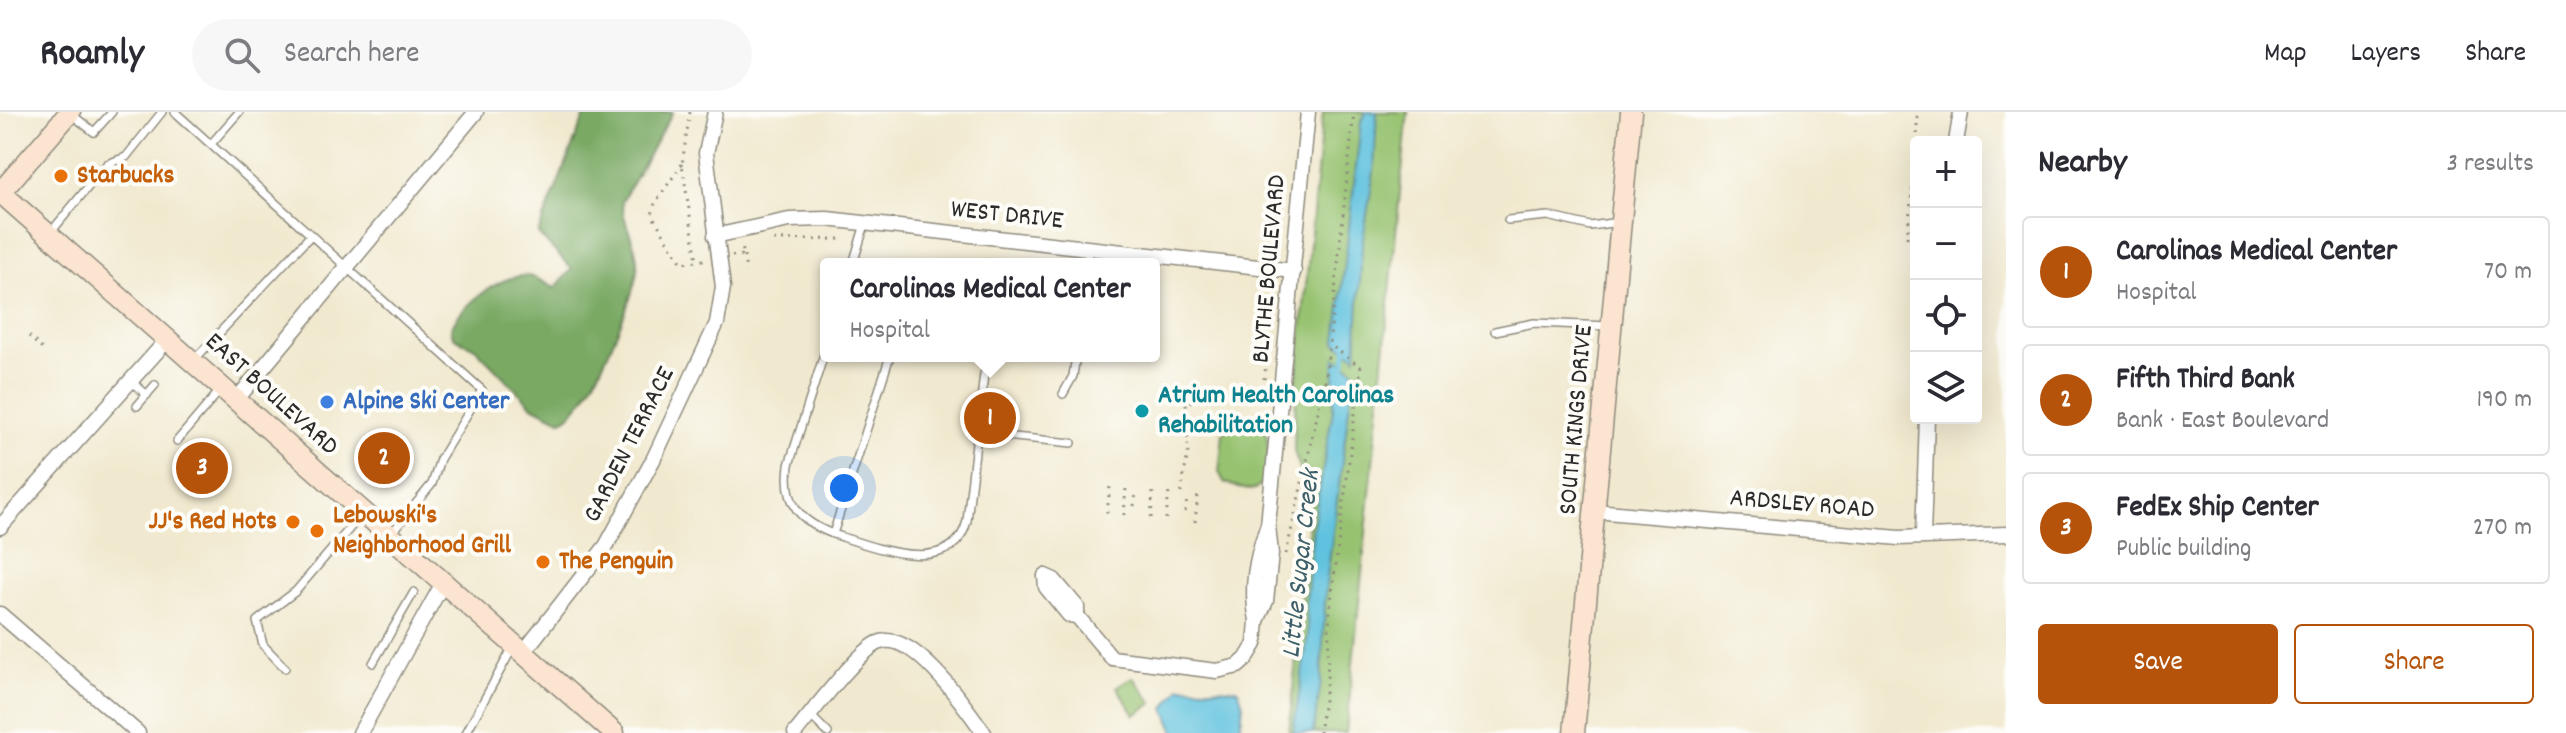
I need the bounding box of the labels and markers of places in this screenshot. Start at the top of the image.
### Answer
place label: Starbucks [77,158,174,195]
marker: Starbucks [52,167,70,185]
place label: Atrium Health Carolinas Rehabilitation [1158,378,1394,445]
place label: Alpine Ski Center [343,384,510,421]
pin: 1 [964,388,1016,448]
marker: Alpine Ski Center [318,393,336,411]
marker: Atrium Health Carolinas Rehabilitation [1133,402,1151,420]
pin: 2 [358,428,410,488]
pin: 3 [176,438,228,498]
place label: Lebowski's Neighborhood Grill [333,498,512,565]
place label: JJ's Red Hots [148,504,277,541]
marker: JJ's Red Hots [284,513,302,531]
marker: Lebowski's Neighborhood Grill [308,522,326,540]
place label: The Penguin [559,544,673,581]
marker: The Penguin [534,553,552,571]

